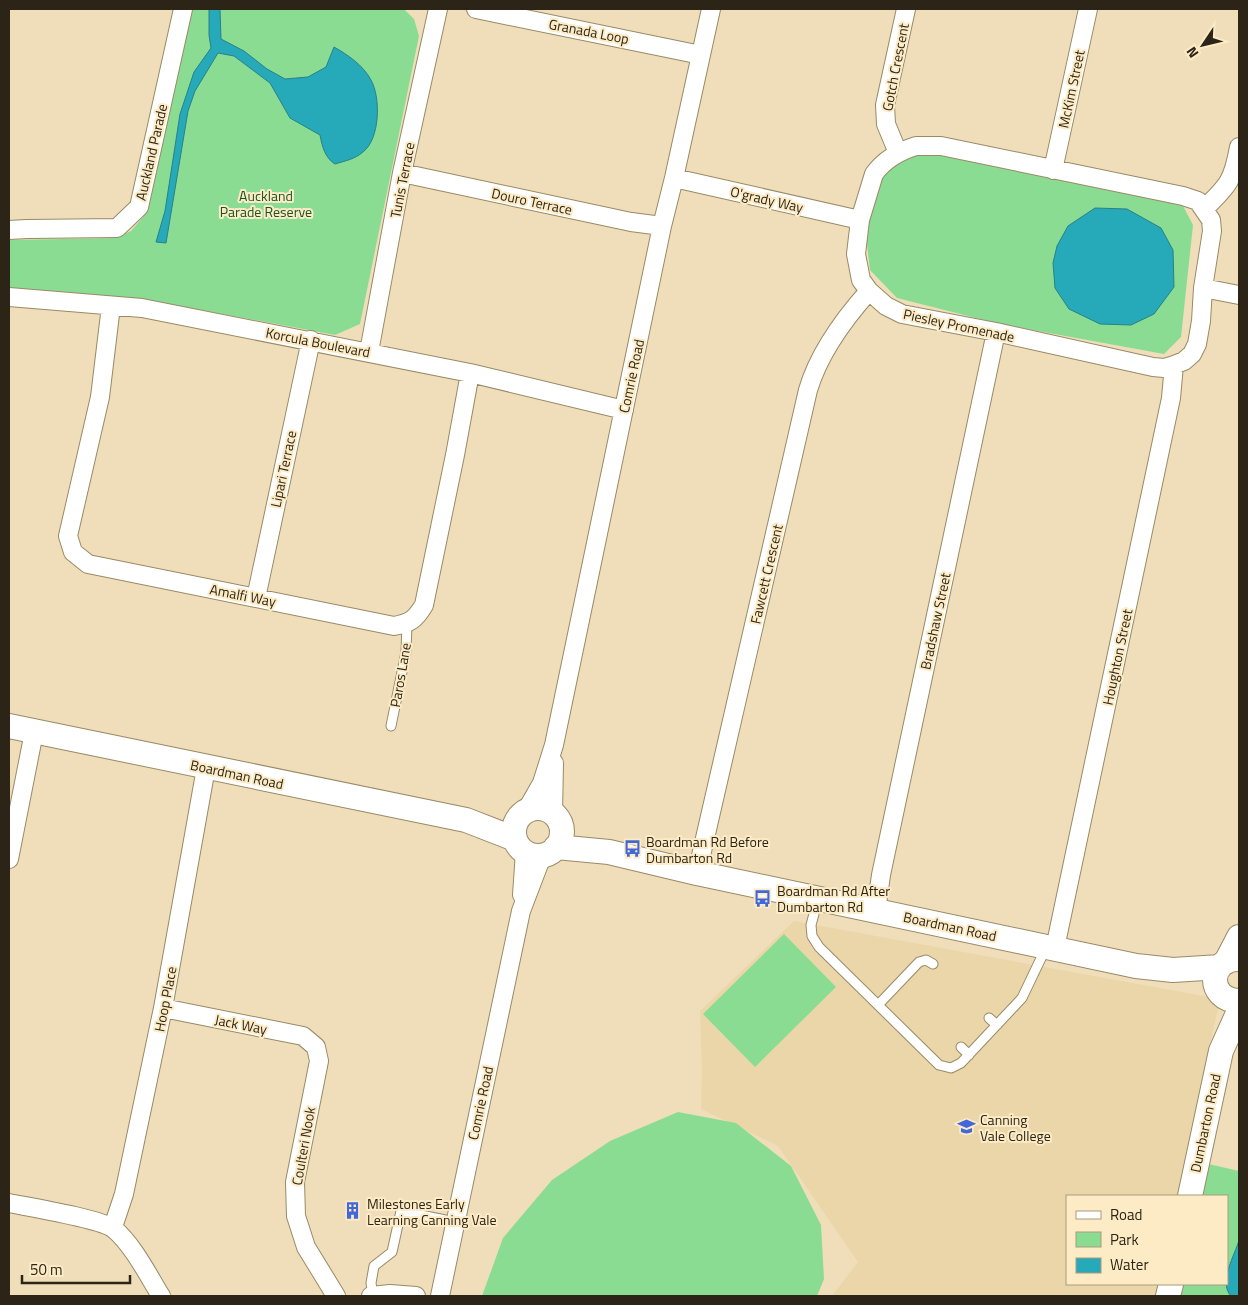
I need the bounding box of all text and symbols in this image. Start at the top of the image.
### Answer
street label: Granada Loop [547,13,631,49]
north arrow [1178,20,1228,70]
street label: Gotch Crescent [876,21,914,113]
text: N [1181,43,1203,63]
street label: McKim Street [1052,48,1090,130]
street label: Auckland Parade [130,102,172,202]
street label: Tunis Terrace [384,140,420,220]
street label: O'grady Way [728,180,806,218]
street label: Douro Terrace [490,182,574,220]
park label: Auckland Parade Reserve [220,185,312,222]
street label: Piesley Promenade [901,303,1017,347]
street label: Korcula Boulevard [264,322,372,362]
street label: Comrie Road [613,337,649,415]
street label: Lipari Terrace [265,429,301,509]
street label: Fawcett Crescent [744,522,788,626]
street label: Bradshaw Street [914,570,956,671]
street label: Amalfi Way [208,578,278,612]
street label: Houghton Street [1097,607,1137,707]
street label: Paros Lane [384,641,416,709]
street label: Boardman Road [188,754,286,794]
place label: Boardman Rd Before Dumbarton Rd [646,831,769,868]
bus stop icon: Boardman Rd Before Dumbarton Rd [622,839,642,859]
place label: Boardman Rd After Dumbarton Rd [777,880,890,917]
bus stop icon: Boardman Rd After Dumbarton Rd [753,888,773,908]
street label: Boardman Road [901,906,999,946]
street label: Hoop Place [148,964,182,1034]
street label: Jack Way [213,1009,269,1039]
street label: Comrie Road [462,1064,498,1142]
street label: Dumbarton Road [1184,1072,1226,1174]
street label: Coulteri Nook [286,1105,320,1187]
place label: Canning Vale College [980,1109,1051,1146]
school or university icon: Canning Vale College [956,1117,976,1137]
place label: Milestones Early Learning Canning Vale [367,1193,497,1230]
legend [1066,1195,1228,1285]
building icon: Milestones Early Learning Canning Vale [343,1201,363,1221]
text: Road [1110,1203,1142,1226]
text: Park [1110,1228,1139,1251]
scale bar [22,1252,130,1284]
text: Water [1110,1253,1149,1276]
text: 50 m [30,1258,63,1281]

